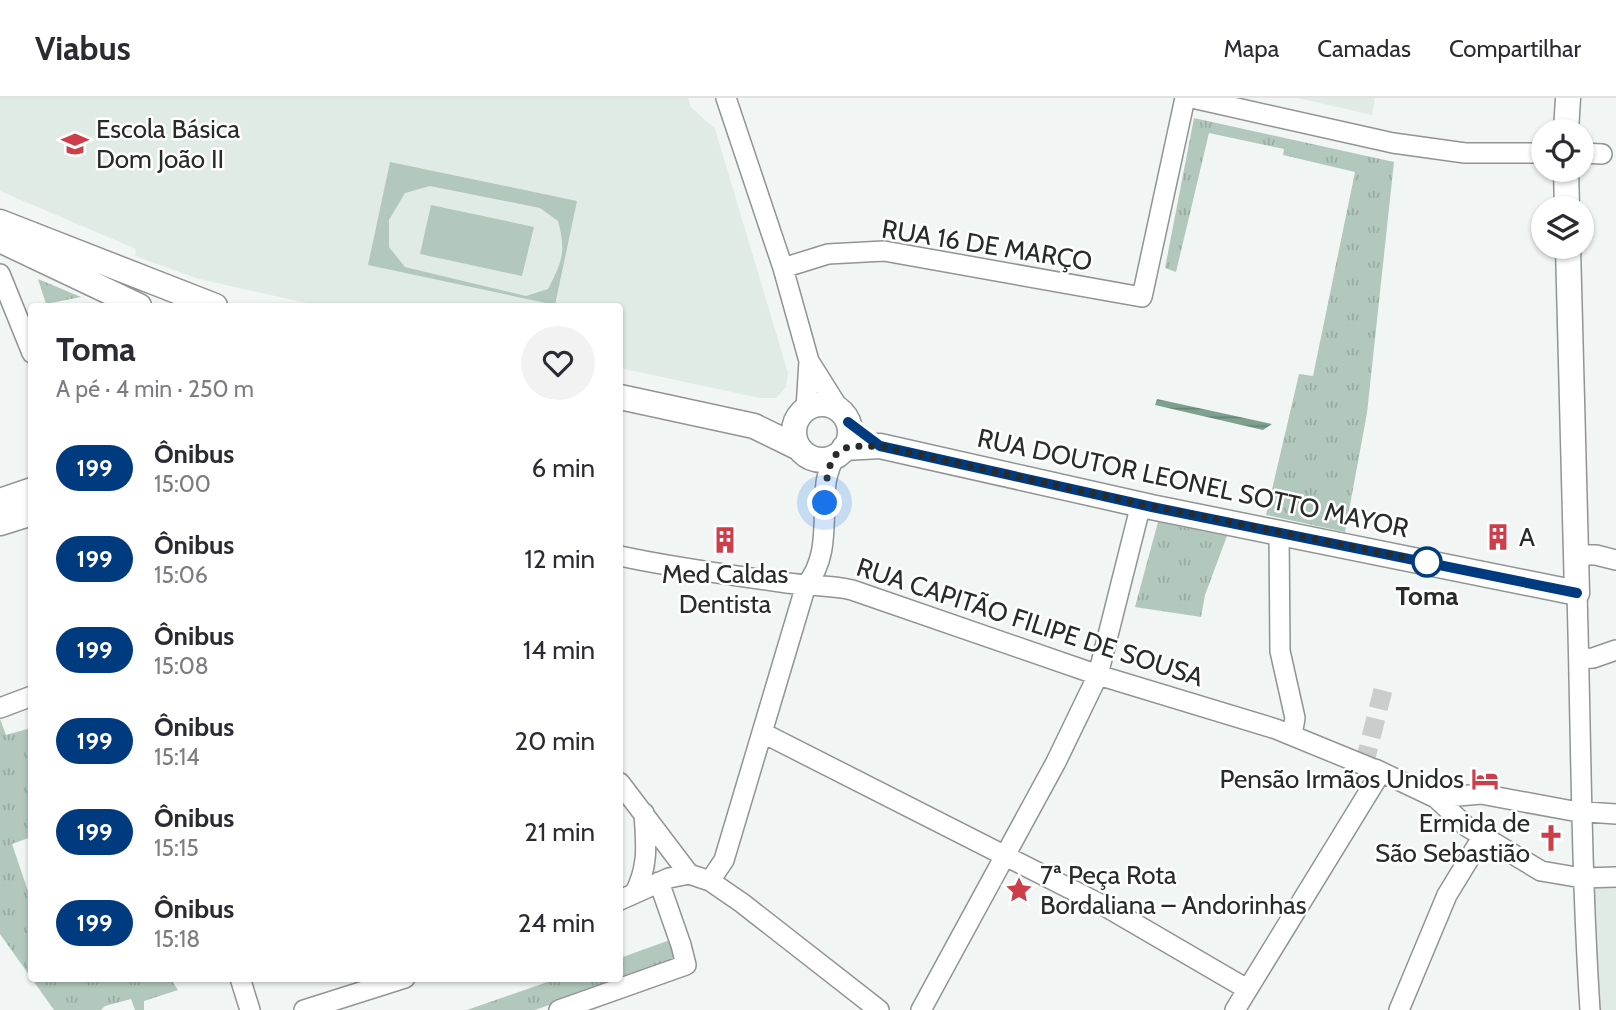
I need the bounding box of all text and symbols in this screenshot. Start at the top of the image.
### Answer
text: Viabus [35,28,131,68]
text: Mapa [1223,34,1279,63]
text: Camadas [1317,34,1411,63]
text: Compartilhar [1449,34,1581,63]
place label: Escola Básica Dom João II [96,113,241,175]
map controls [1531,119,1594,259]
button: locate [1531,119,1594,182]
school or university icon: Escola Básica Dom João II [60,129,90,159]
button: layers [1531,196,1594,259]
street label: RUA 16 DE MARÇO [879,213,1095,277]
button: heart [521,326,595,400]
text: Toma [56,329,136,369]
text: A pé · 4 min · 250 m [56,375,254,403]
street label: RUA DOUTOR LEONEL SOTTO MAYOR [974,422,1412,544]
text: Ônibus [154,438,234,470]
text: 6 min [532,452,595,484]
text: 199 [77,453,112,482]
text: 15:00 [154,470,211,498]
your location [807,485,842,520]
place label: A [1519,521,1535,553]
building icon: A [1483,522,1513,552]
building icon: Med Caldas Dentista [710,525,740,555]
text: Ônibus [154,529,234,561]
text: 12 min [524,543,595,575]
text: 199 [77,544,112,573]
marker: Toma [1412,547,1442,577]
street label: RUA CAPITÃO FILIPE DE SOUSA [852,551,1208,693]
place label: Med Caldas Dentista [662,558,789,620]
text: 15:06 [154,561,208,589]
place label: Toma [1396,580,1458,612]
text: Ônibus [154,620,234,652]
text: 14 min [523,634,595,666]
text: 199 [77,635,112,664]
text: 15:08 [154,652,209,680]
text: Ônibus [154,711,234,743]
text: 20 min [515,725,595,757]
text: 199 [77,726,112,755]
text: 15:14 [154,743,200,771]
place label: Pensão Irmãos Unidos [1219,763,1464,795]
hotel icon: Pensão Irmãos Unidos [1470,764,1500,794]
text: Ônibus [154,802,234,834]
place label: Ermida de São Sebastião [1375,807,1530,869]
text: 21 min [524,816,595,848]
text: 199 [77,817,112,846]
church icon: Ermida de São Sebastião [1536,823,1566,853]
text: 15:15 [154,834,199,862]
place label: 7ª Peça Rota Bordaliana – Andorinhas [1040,859,1307,921]
place icon: 7ª Peça Rota Bordaliana – Andorinhas [1004,875,1034,905]
text: Ônibus [154,893,234,925]
text: 24 min [518,907,595,939]
text: 199 [77,908,112,937]
text: 15:18 [154,925,200,953]

